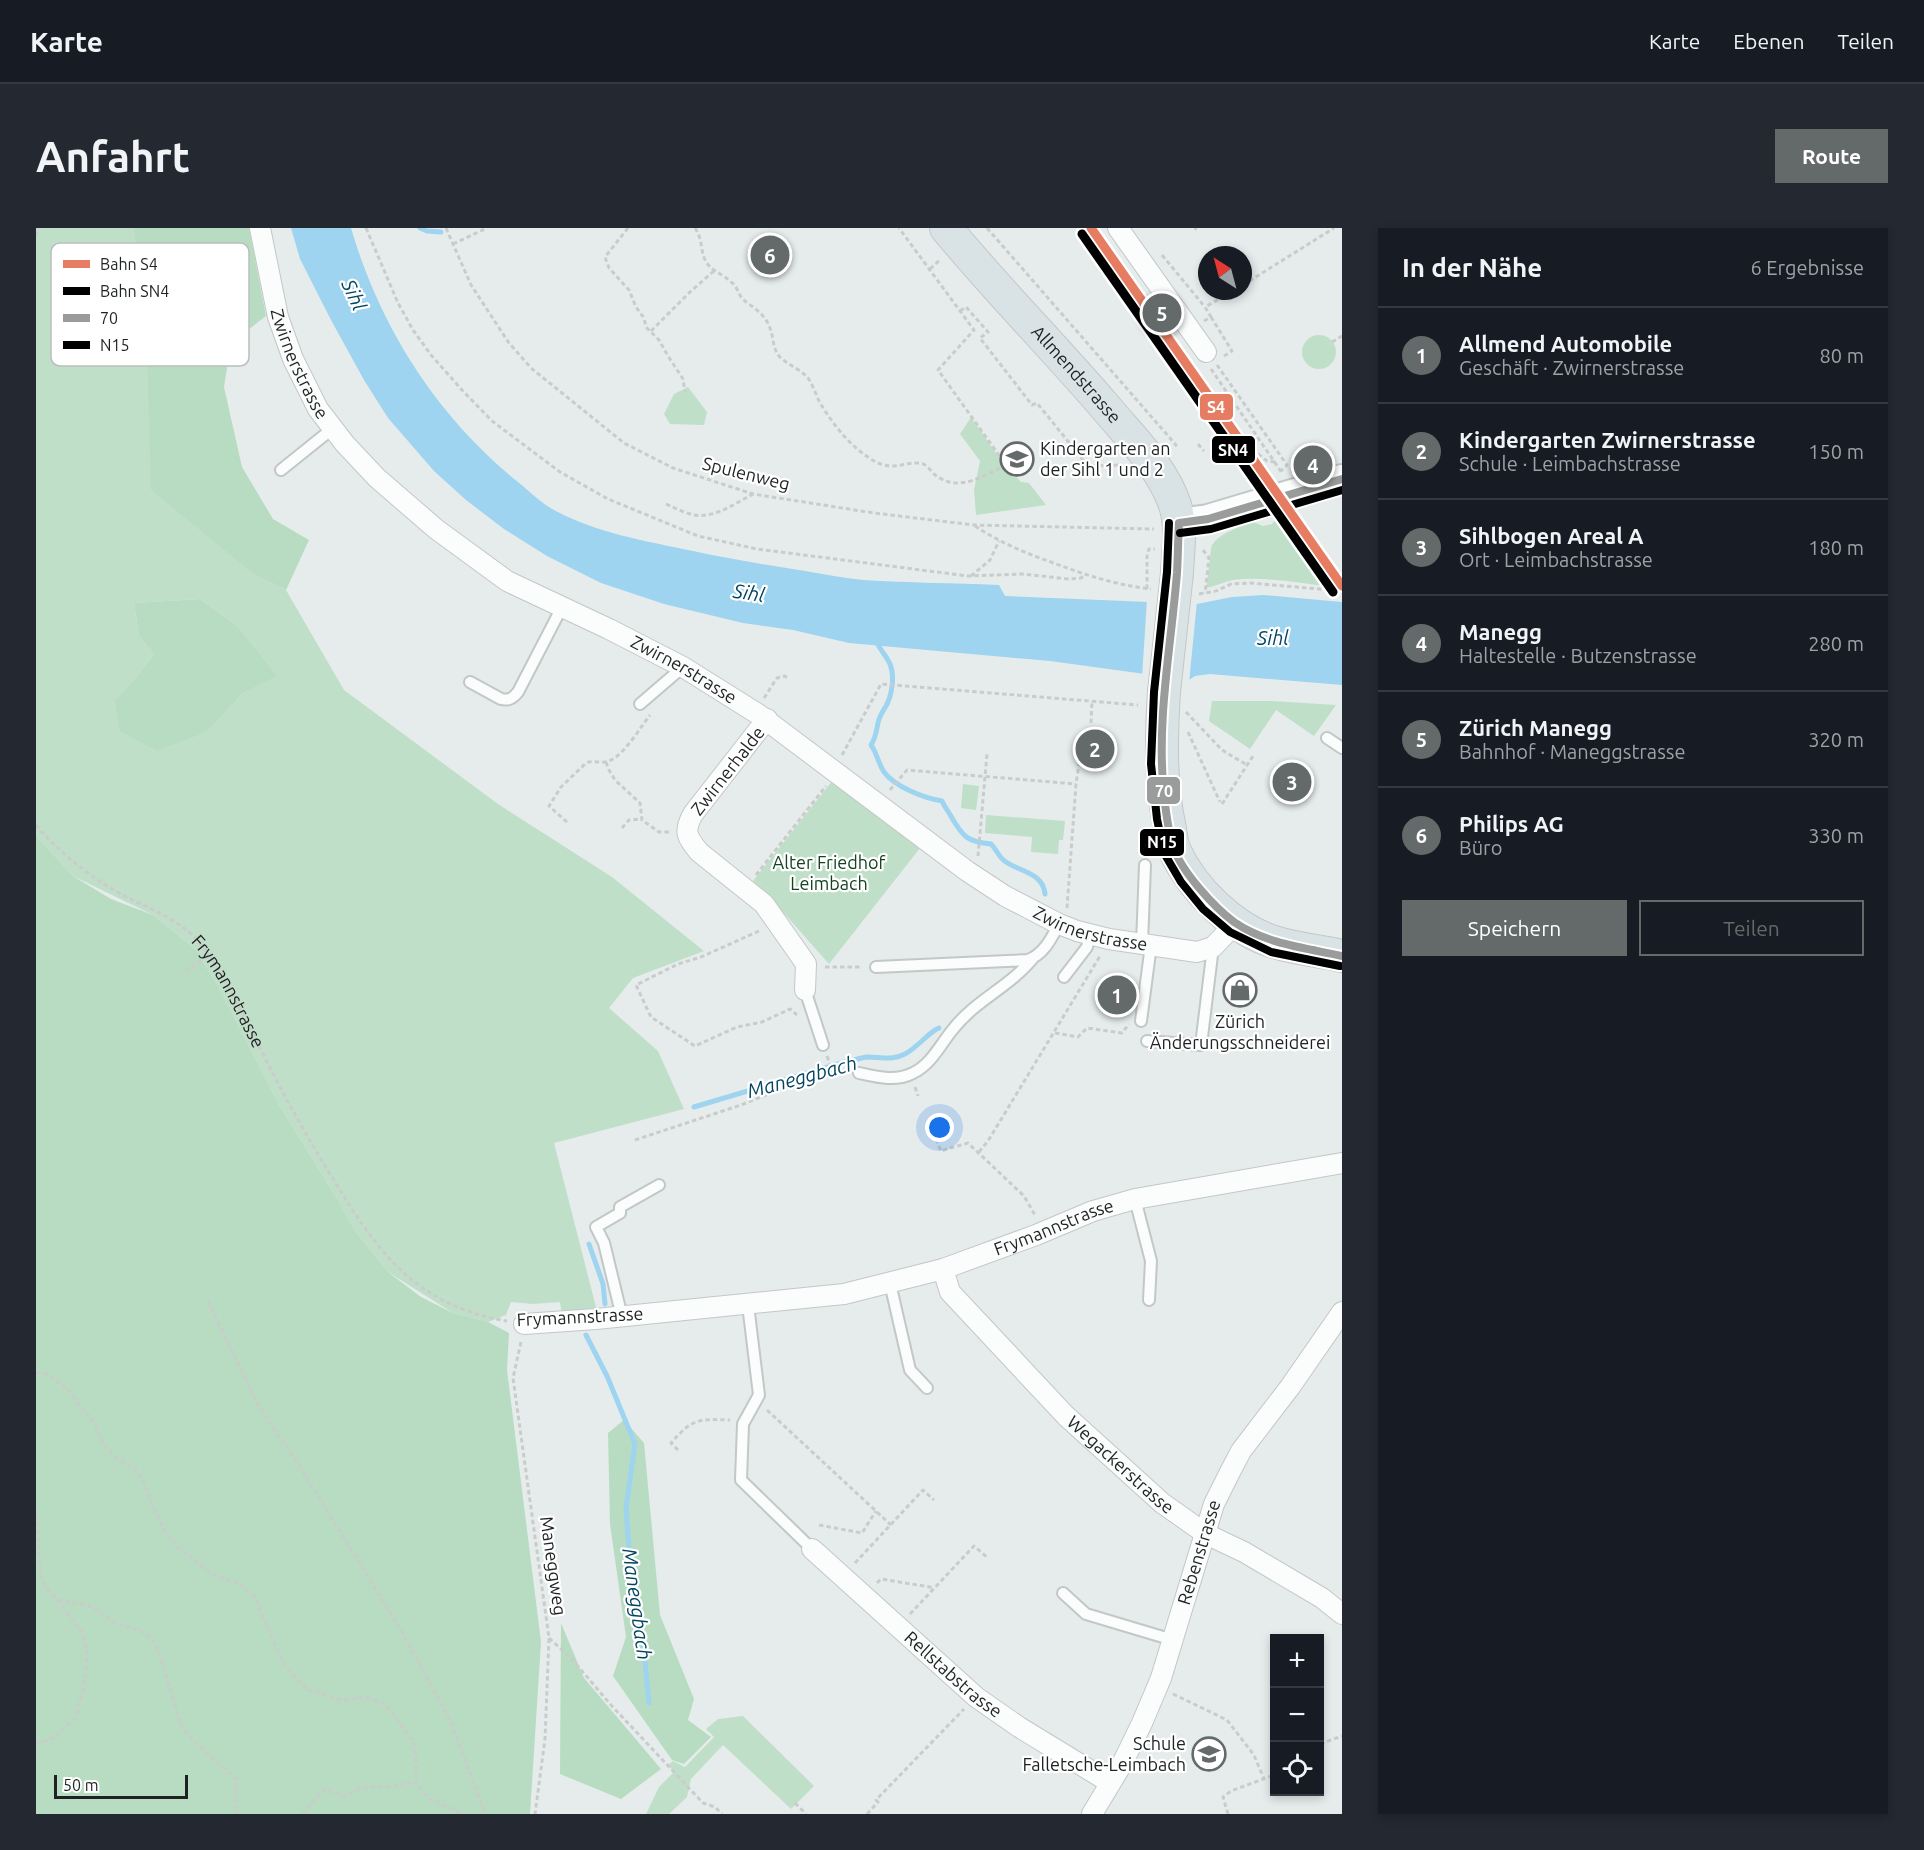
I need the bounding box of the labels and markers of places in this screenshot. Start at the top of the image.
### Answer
pin: 6 [750,232,790,278]
pin: 5 [1142,290,1182,335]
place label: Kindergarten an der Sihl 1 und 2 [1040,438,1171,479]
school or university icon: Kindergarten an der Sihl 1 und 2 [999,441,1035,477]
pin: 4 [1294,442,1332,488]
pin: 2 [1076,726,1114,772]
pin: 3 [1272,760,1312,804]
pin: 1 [1098,972,1136,1017]
shop icon: Zürich Änderungsschneiderei [1222,972,1258,1008]
place label: Zürich Änderungsschneiderei [1150,1011,1330,1052]
place label: Schule Falletsche-Leimbach [1022,1733,1186,1774]
school or university icon: Schule Falletsche-Leimbach [1191,1736,1227,1772]

